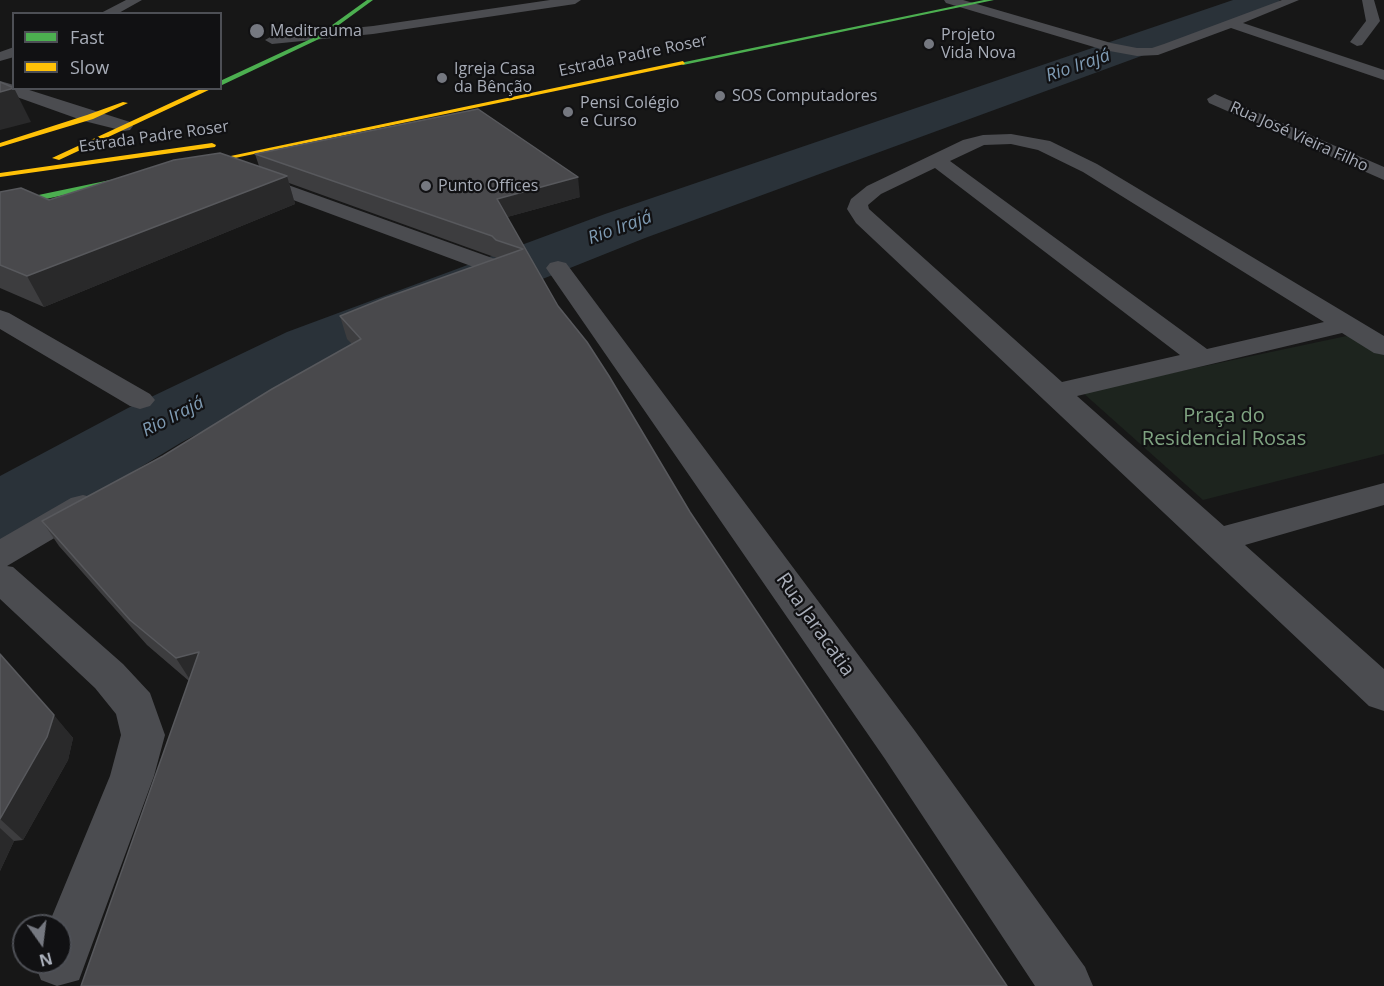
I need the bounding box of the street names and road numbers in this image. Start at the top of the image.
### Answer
street label: Estrada Padre Roser [557,31,709,81]
street label: Rua José Vieira Filho [1227,98,1371,176]
street label: Estrada Padre Roser [78,117,230,157]
street label: Rua Jaracatia [771,569,859,681]

